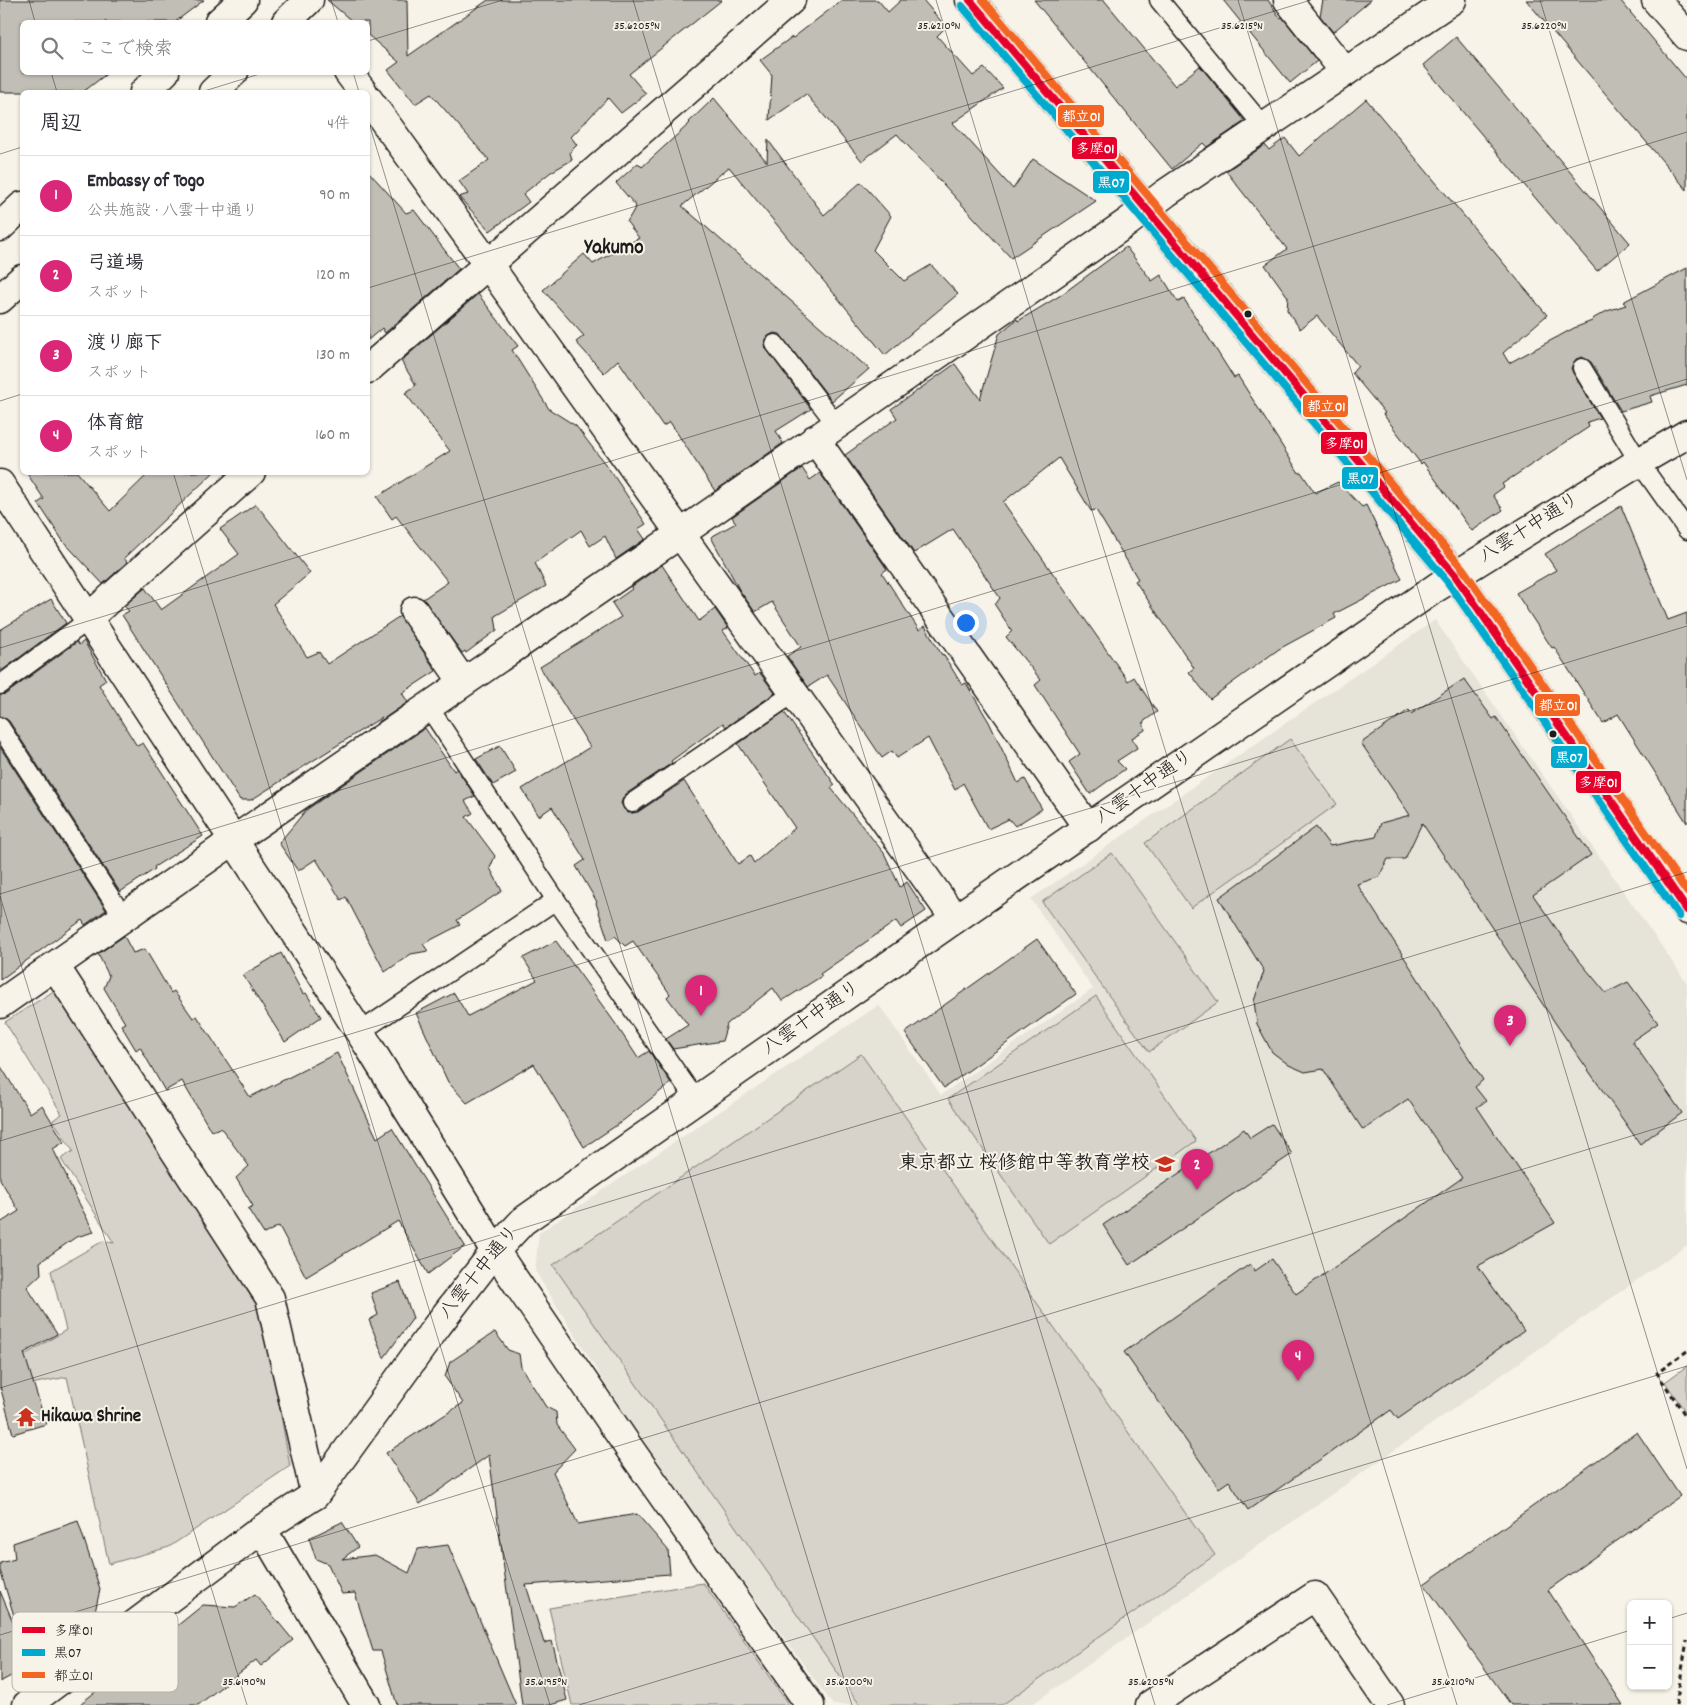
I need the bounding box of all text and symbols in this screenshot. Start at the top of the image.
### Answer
text: 35.6205°N [614,18,660,35]
text: 35.6210°N [918,18,961,35]
text: 35.6215°N [1221,18,1263,35]
text: 35.6220°N [1521,18,1567,35]
search box [20,20,370,75]
icon: search [38,34,66,62]
text: ここで検索 [78,37,173,64]
line badge: 都立01 [1057,104,1105,128]
text: 都立01 [1062,108,1100,128]
text: 周辺 [40,110,82,140]
text: 4件 [327,113,350,136]
line badge: 多摩01 [1071,136,1118,160]
text: 多摩01 [1076,140,1114,160]
text: Embassy of Togo [87,169,204,196]
line badge: 黒07 [1092,170,1130,194]
text: 黒07 [1098,174,1125,194]
text: 1 [54,184,58,207]
text: 90 m [319,184,350,207]
text: 公共施設 · 八雲十中通り [87,200,258,223]
district label: Yakumo [584,234,643,264]
text: 弓道場 [87,251,144,278]
text: 2 [53,264,60,287]
text: 120 m [316,264,350,287]
text: スポット [87,282,151,305]
unlabelled marker [1243,309,1253,319]
text: 渡り廊下 [87,331,163,358]
text: 3 [52,344,60,367]
text: 130 m [316,344,350,367]
text: スポット [87,362,151,385]
line badge: 都立01 [1302,394,1349,418]
text: 都立01 [1307,398,1345,418]
text: 体育館 [87,411,144,438]
text: 4 [53,424,59,447]
text: 160 m [315,424,350,447]
line badge: 多摩01 [1320,431,1368,455]
text: 多摩01 [1325,435,1363,455]
text: スポット [87,442,151,465]
line badge: 黒07 [1341,466,1379,490]
text: 黒07 [1347,470,1374,490]
street label: 八雲十中通り [1475,487,1585,571]
your location [953,610,979,636]
line badge: 都立01 [1534,693,1581,717]
text: 都立01 [1539,697,1577,717]
unlabelled marker [1548,729,1558,739]
street label: 八雲十中通り [1091,744,1199,832]
line badge: 黒07 [1550,745,1588,769]
text: 黒07 [1556,749,1583,769]
line badge: 多摩01 [1575,770,1622,794]
text: 多摩01 [1579,774,1617,794]
pin: 1 [685,975,717,1016]
street label: 八雲十中通り [758,975,866,1063]
pin: 3 [1494,1005,1526,1046]
pin: 2 [1181,1149,1213,1190]
place label: 東京都立 桜修館中等教育学校 [899,1151,1150,1178]
school or university icon: 東京都立 桜修館中等教育学校 [1154,1153,1176,1175]
street label: 八雲十中通り [434,1220,526,1326]
pin: 4 [1282,1340,1314,1381]
place label: Hikawa Shrine [41,1404,141,1431]
temple icon: Hikawa Shrine [15,1406,37,1428]
map controls [1627,1600,1672,1690]
button: + [1627,1600,1672,1645]
legend [12,1612,178,1692]
text: 多摩01 [54,1622,93,1642]
text: 黒07 [54,1644,81,1664]
button: − [1627,1645,1672,1690]
text: 都立01 [54,1667,93,1687]
text: 35.6190°N [222,1674,266,1691]
text: 35.6195°N [525,1674,567,1691]
text: 35.6200°N [826,1674,872,1691]
text: 35.6205°N [1128,1674,1174,1691]
text: 35.6210°N [1432,1674,1475,1691]

